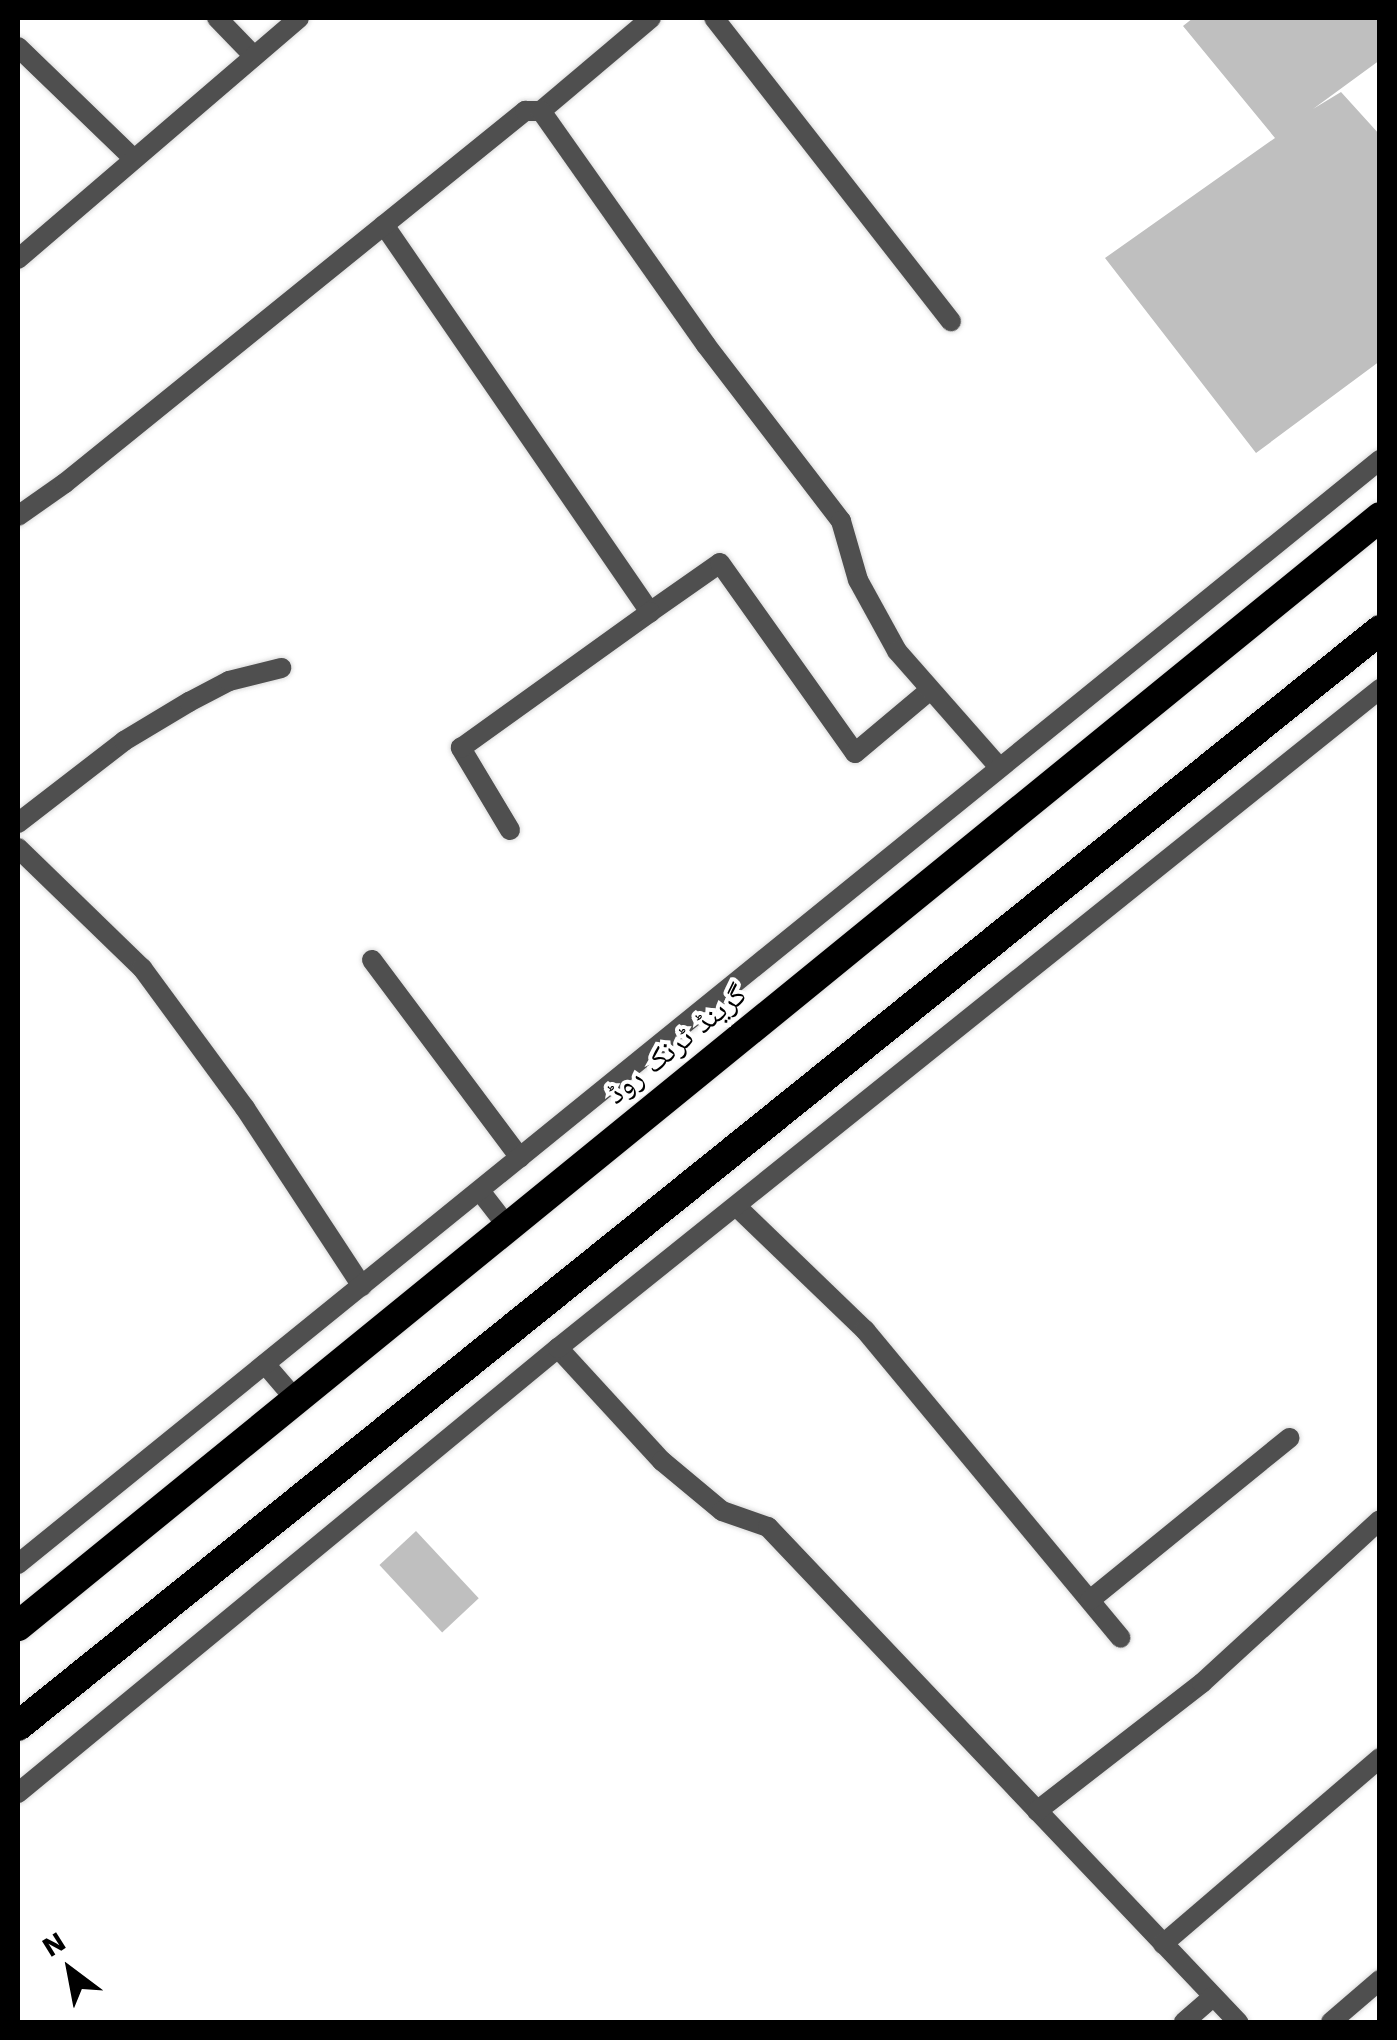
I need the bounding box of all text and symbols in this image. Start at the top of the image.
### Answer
street label: گرینڈ ٹرنک روڈ [599,976,753,1112]
north arrow [20,1920,120,2020]
text: N [36,1925,71,1964]

